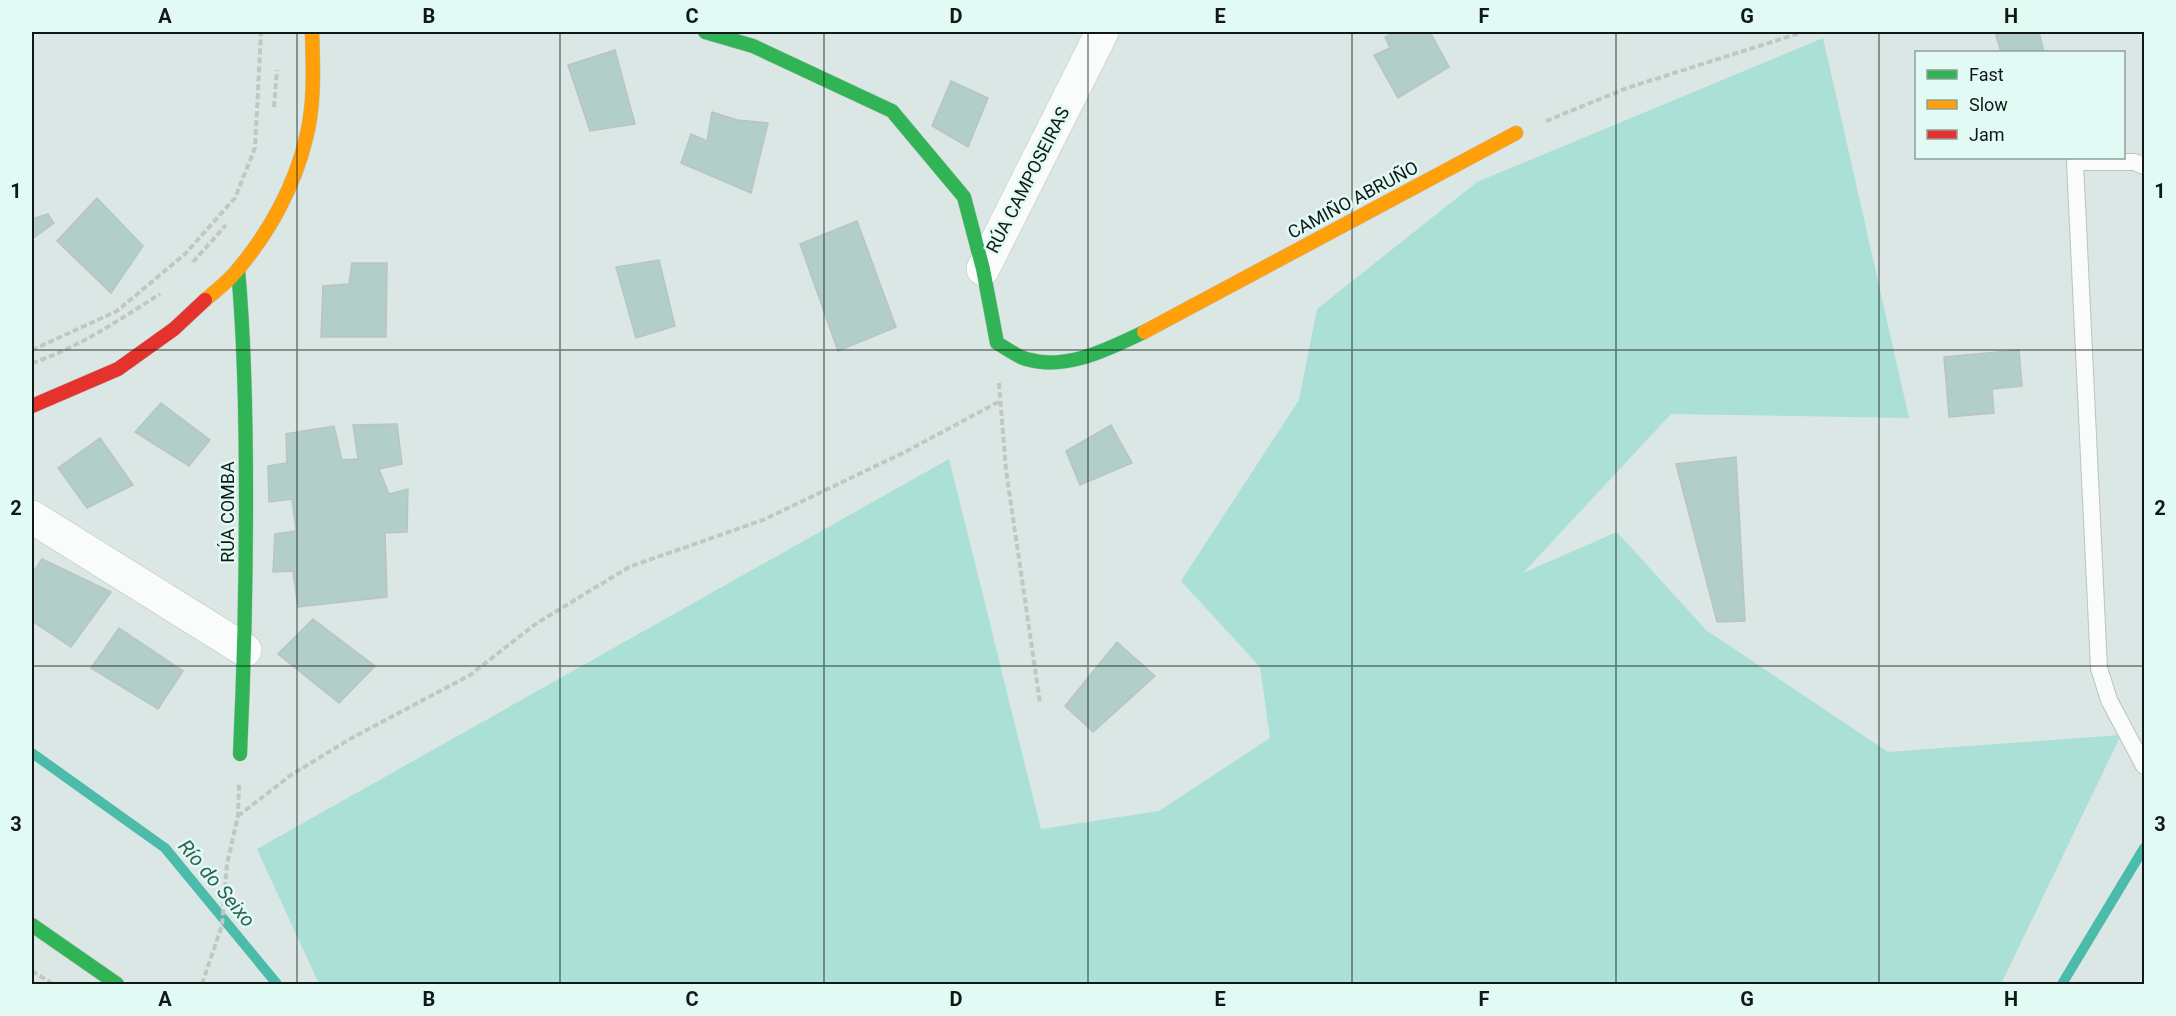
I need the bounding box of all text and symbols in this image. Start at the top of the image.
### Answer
text: A [158,4,172,28]
text: B [423,4,435,28]
text: C [685,4,699,28]
text: D [950,4,963,28]
text: E [1214,4,1226,28]
text: F [1479,4,1490,28]
text: G [1740,4,1754,28]
text: H [2004,4,2018,28]
legend [1915,51,2125,159]
text: Fast [1969,64,2004,85]
text: Slow [1969,94,2008,115]
street label: RÚA CAMPOSEIRAS [982,103,1074,256]
text: Jam [1969,124,2005,145]
street label: CAMIÑO ABRUÑO [1284,156,1422,243]
text: 1 [10,179,22,203]
text: 1 [2154,179,2166,203]
street label: RÚA COMBA [217,461,238,563]
text: 2 [10,496,22,520]
text: 2 [2154,496,2166,520]
text: 3 [10,812,22,836]
text: 3 [2154,812,2166,836]
water label: Río do Seixo [174,834,260,932]
text: A [158,987,172,1011]
text: B [423,987,435,1011]
text: C [685,987,699,1011]
text: D [950,987,963,1011]
text: E [1214,987,1226,1011]
text: F [1479,987,1490,1011]
text: G [1740,987,1754,1011]
text: H [2004,987,2018,1011]

